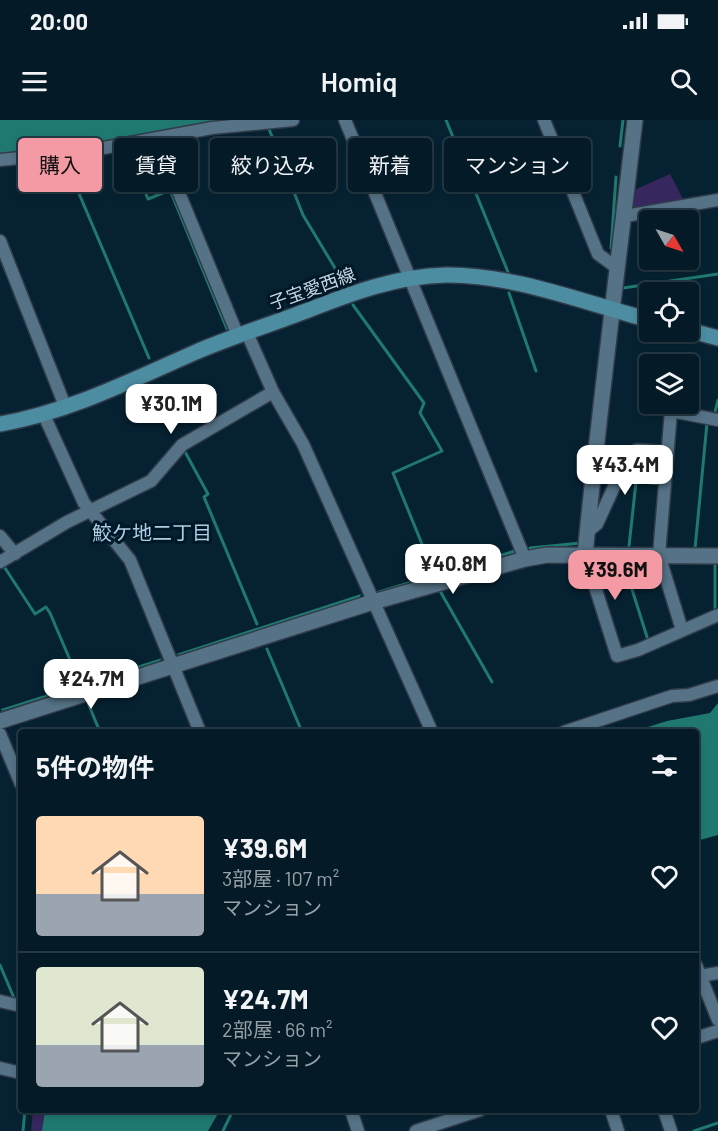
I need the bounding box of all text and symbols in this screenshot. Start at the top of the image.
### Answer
text: 20:00 [30,8,88,34]
icon: menu [18,65,51,98]
text: Homiq [321,65,397,97]
icon: search [667,65,700,98]
chip: 購入 [18,138,102,192]
chip: 賃貸 [114,138,198,192]
chip: 絞り込み [210,138,336,192]
chip: 新着 [348,138,432,192]
chip: マンション [444,138,591,192]
north arrow [639,210,699,270]
map controls [639,210,699,414]
street label: 子宝愛西線 [266,262,358,314]
button: locate [639,282,699,342]
button: layers [639,354,699,414]
pin: ¥30.1M [122,384,220,435]
text: ¥30.1M [140,391,202,415]
pin: ¥43.4M [576,445,674,496]
text: ¥43.4M [591,452,659,476]
district label: 鮫ケ地二丁目 [92,520,212,544]
pin: ¥40.8M [404,544,502,595]
pin: ¥39.6M [566,550,664,601]
text: ¥40.8M [419,551,487,575]
text: ¥39.6M [582,557,648,581]
pin: ¥24.7M [42,659,140,710]
text: ¥24.7M [58,666,124,690]
icon: filters [648,749,681,782]
text: 5件の物件 [36,751,154,782]
text: ¥39.6M [222,832,307,863]
icon: home [84,840,156,912]
icon: heart [648,860,681,893]
text: 3部屋 · 107 m² [222,866,339,890]
text: マンション [222,895,322,919]
text: ¥24.7M [222,983,309,1014]
icon: home [84,991,156,1063]
icon: heart [648,1011,681,1044]
text: 2部屋 · 66 m² [222,1017,333,1041]
text: マンション [222,1046,322,1070]

